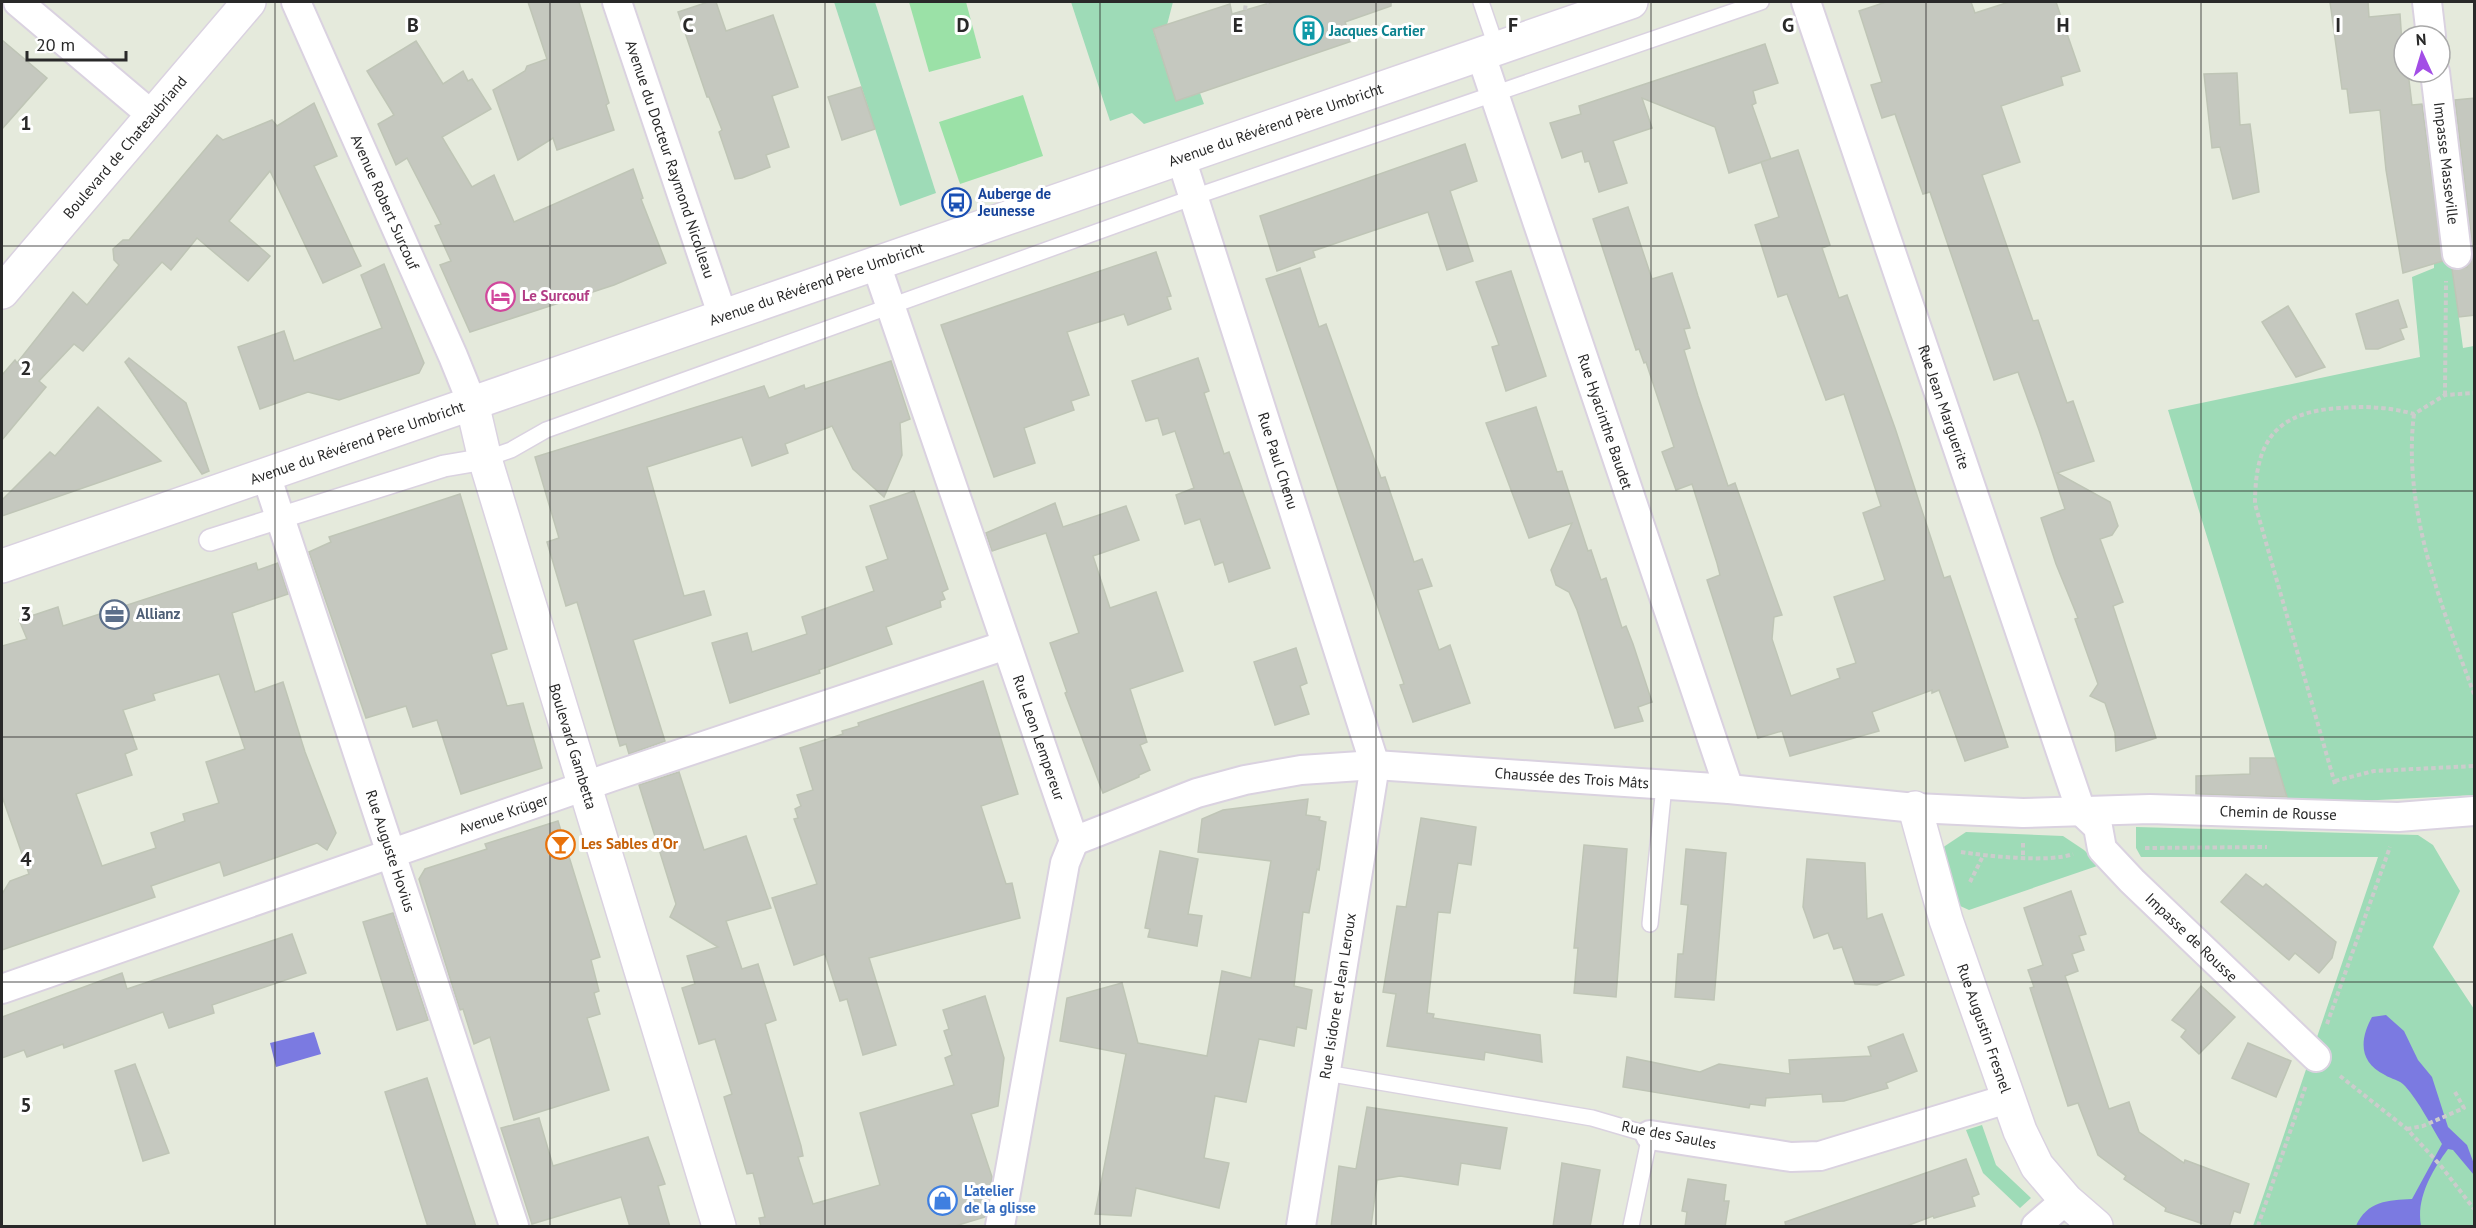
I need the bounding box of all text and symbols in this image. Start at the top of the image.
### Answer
text: B [407,12,419,38]
text: C [682,12,694,38]
text: D [957,12,970,38]
text: E [1233,12,1243,38]
text: F [1508,12,1518,38]
text: G [1782,12,1794,38]
text: H [2056,12,2070,38]
text: I [2335,12,2341,38]
building icon: Jacques Cartier [1292,15,1324,47]
place label: Jacques Cartier [1328,21,1426,40]
scale bar [27,24,126,62]
north arrow [2392,24,2452,84]
text: N [2415,29,2427,49]
text: 20 m [36,33,75,56]
street label: Avenue du Docteur Raymond Nicolleau [622,38,719,281]
street label: Boulevard de Chateaubriand [59,72,191,222]
street label: Avenue du Révérend Père Umbricht [1166,79,1385,170]
street label: Impasse Masseville [2430,101,2463,226]
text: 1 [20,110,32,136]
street label: Avenue Robert Surcouf [347,131,424,274]
place label: Auberge de Jeunesse [977,184,1052,220]
bus stop icon: Auberge de Jeunesse [941,187,973,219]
street label: Avenue du Révérend Père Umbricht [707,238,926,329]
hotel icon: Le Surcouf [485,280,517,312]
place label: Le Surcouf [522,286,590,305]
street label: Rue Jean Marguerite [1914,342,1974,472]
street label: Rue Hyacinthe Baudet [1574,351,1637,492]
text: 2 [20,355,32,381]
street label: Avenue du Révérend Père Umbricht [247,397,467,488]
street label: Rue Paul Chenu [1254,410,1303,512]
office icon: Allianz [99,598,131,630]
text: 3 [20,601,32,627]
place label: Allianz [136,604,181,623]
street label: Rue Leon Lempereur [1009,672,1069,803]
street label: Boulevard Gambetta [545,681,601,812]
street label: Chaussée des Trois Mâts [1494,763,1650,793]
street label: Rue Auguste Hovius [362,787,420,914]
street label: Avenue Krüger [456,790,551,838]
street label: Chemin de Rousse [2219,801,2337,824]
bar icon: Les Sables d'Or [544,828,576,860]
place label: Les Sables d'Or [581,834,679,853]
text: 4 [20,846,32,872]
street label: Impasse de Rousse [2141,889,2242,986]
street label: Rue Isidore et Jean Leroux [1315,911,1360,1080]
street label: Rue Augustin Fresnel [1953,961,2016,1096]
text: 5 [20,1092,32,1118]
street label: Rue des Saules [1620,1116,1718,1153]
place label: L'atelier de la glisse [964,1181,1036,1217]
shop icon: L'atelier de la glisse [927,1184,959,1216]

